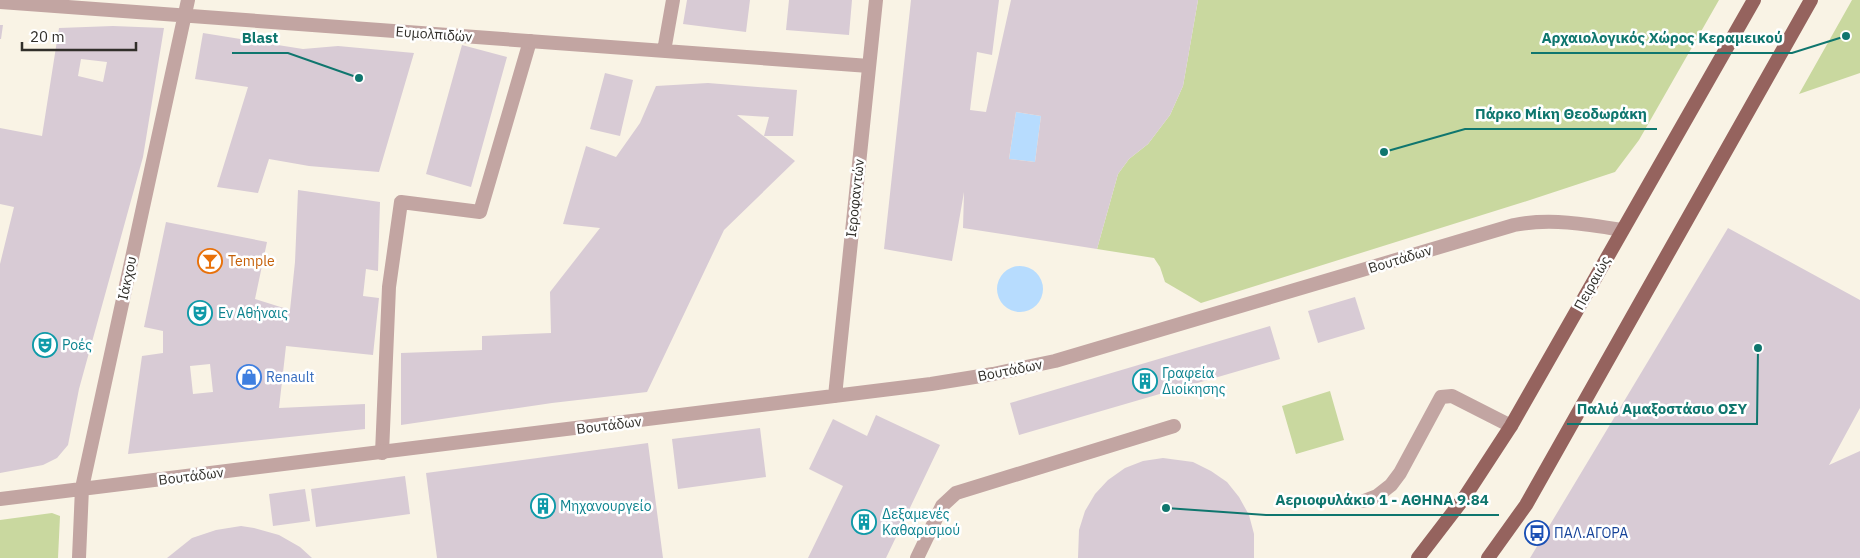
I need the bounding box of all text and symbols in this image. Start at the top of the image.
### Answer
scale bar [22,20,136,52]
street label: Ευμολπιδών [395,22,473,46]
callout: Blast [232,23,288,53]
callout: Αρχαιολογικός Χώρος Κεραμεικού [1531,23,1792,53]
text: 20 m [30,27,65,46]
text: Blast [242,28,278,47]
text: Αρχαιολογικός Χώρος Κεραμεικού [1541,28,1783,47]
callout: Πάρκο Μίκη Θεοδωράκη [1465,99,1657,129]
text: Πάρκο Μίκη Θεοδωράκη [1475,104,1647,123]
street label: Ιεροφαντών [842,158,868,238]
street label: Βουτάδων [1366,241,1434,277]
bar icon: Temple [197,248,223,274]
place label: Temple [228,252,275,270]
street label: Πειραιώς [1570,253,1614,313]
street label: Ιάκχου [114,254,140,302]
theatre icon: Εν Αθήναις [187,300,213,326]
place label: Εν Αθήναις [218,304,288,322]
theatre icon: Ροές [32,332,58,358]
place label: Ροές [62,336,92,354]
street label: Βουτάδων [976,355,1044,385]
shop icon: Renault [236,364,262,390]
place label: Γραφεία Διοίκησης [1162,364,1226,398]
place label: Renault [266,368,315,386]
building icon: Γραφεία Διοίκησης [1132,368,1158,394]
callout: Παλιό Αμαξοστάσιο ΟΣΥ [1567,394,1757,424]
text: Παλιό Αμαξοστάσιο ΟΣΥ [1577,399,1748,418]
street label: Βουτάδων [575,412,643,438]
street label: Βουτάδων [157,463,225,489]
callout: Αεριοφυλάκιο 1 - ΑΘΗΝΑ 9.84 [1266,485,1499,515]
text: Αεριοφυλάκιο 1 - ΑΘΗΝΑ 9.84 [1275,490,1489,509]
building icon: Μηχανουργείο [530,493,556,519]
place label: Μηχανουργείο [560,497,652,515]
place label: Δεξαμενές Καθαρισμού [882,505,960,539]
building icon: Δεξαμενές Καθαρισμού [851,509,877,535]
bus stop icon: ΠΑΛ.ΑΓΟΡΑ [1524,520,1550,546]
place label: ΠΑΛ.ΑΓΟΡΑ [1554,524,1628,542]

